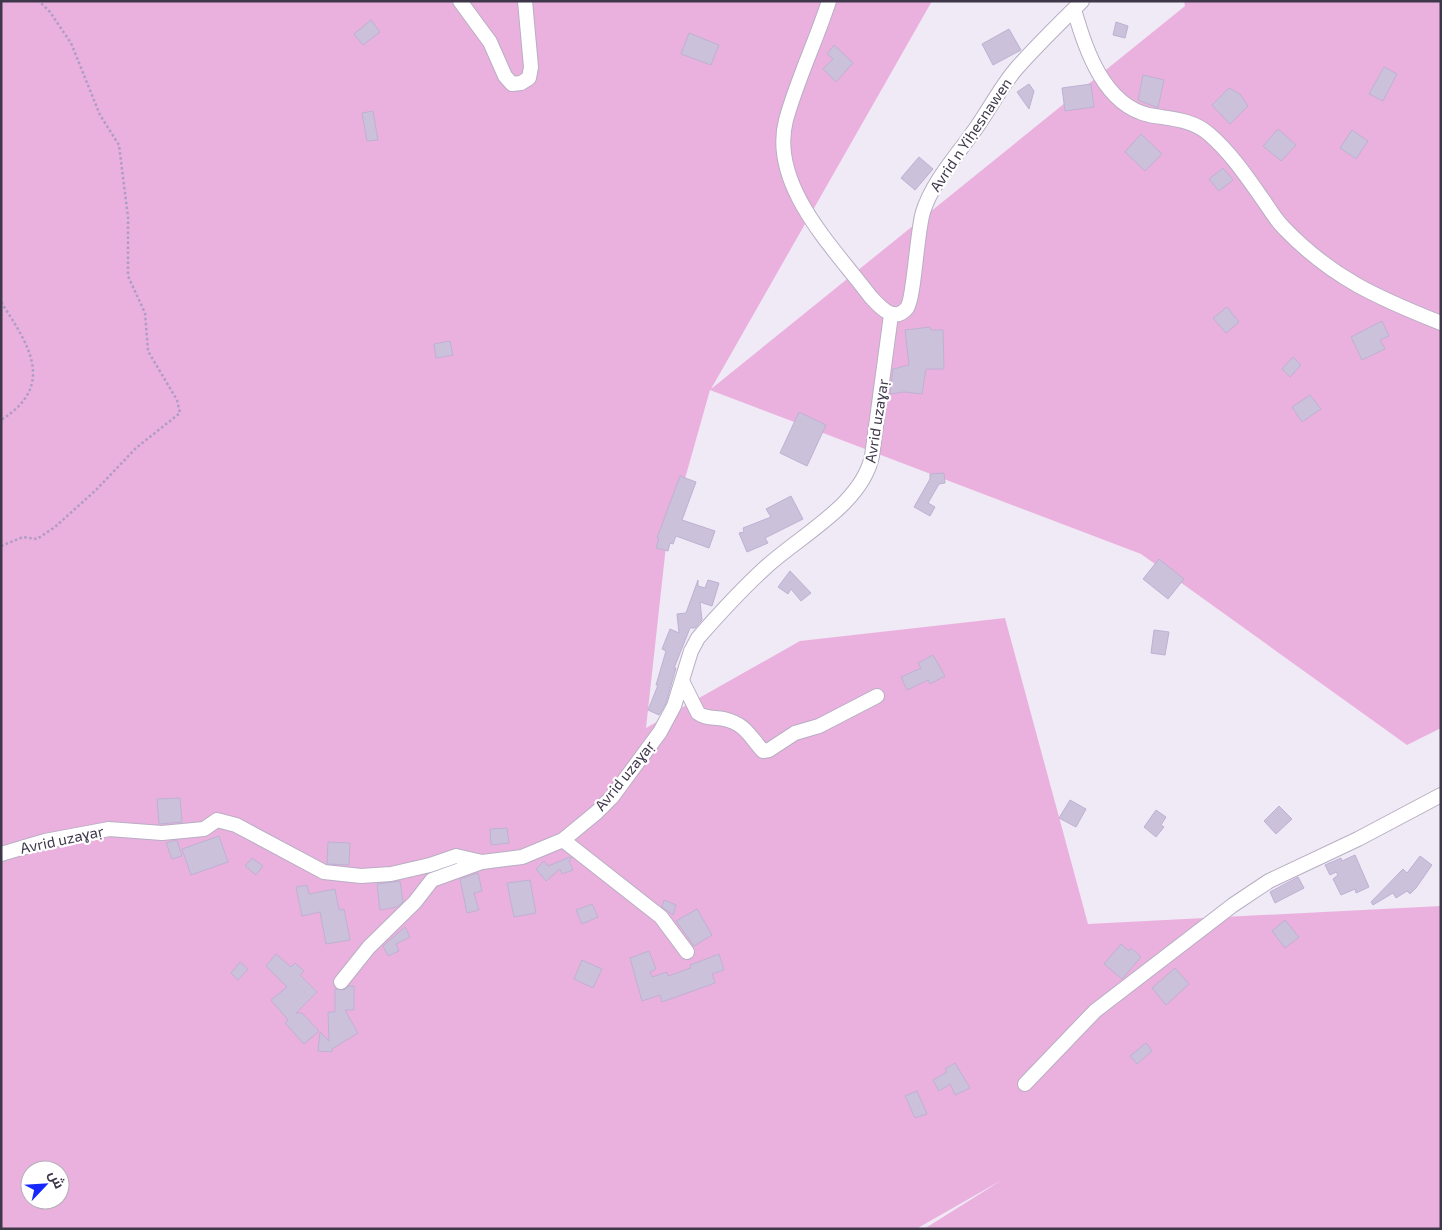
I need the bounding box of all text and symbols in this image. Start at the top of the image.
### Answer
street label: Avrid n Yiḥesnawen [926,74,1015,195]
street label: Avrid uzaɣaṛ [860,378,892,464]
street label: Avrid uzaɣaṛ [591,737,658,814]
street label: Avrid uzaɣaṛ [18,821,105,857]
north arrow [20,1160,70,1210]
text: ش [45,1168,69,1191]

